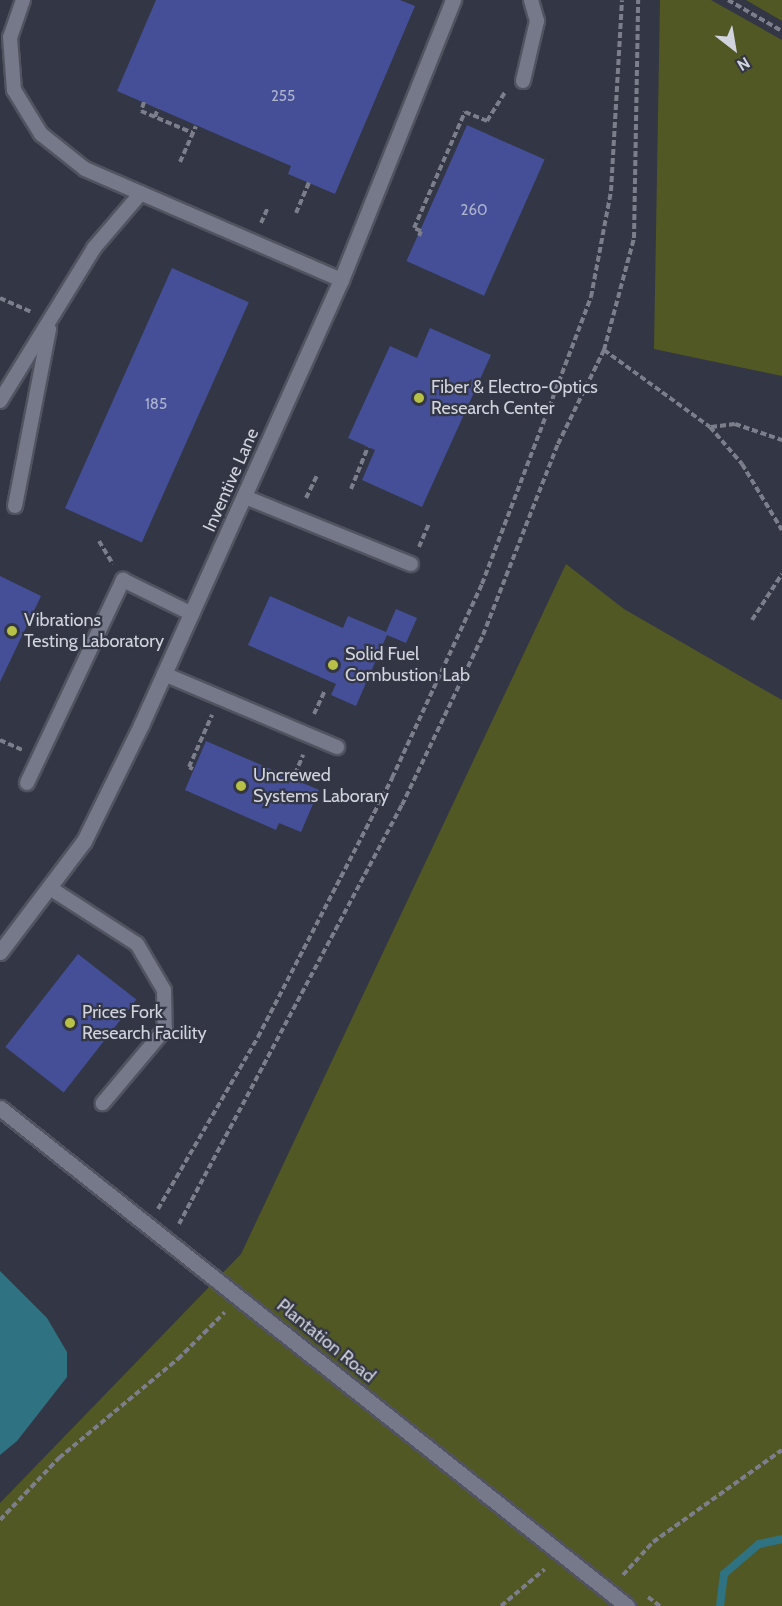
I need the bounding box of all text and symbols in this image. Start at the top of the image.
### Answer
north arrow [704,18,764,78]
text: N [734,53,753,75]
house number: 255 [271,88,295,106]
house number: 260 [461,202,487,220]
place label: Fiber & Electro-Optics Research Center [431,377,598,420]
marker: Fiber & Electro-Optics Research Center [412,391,426,405]
house number: 185 [145,396,167,414]
street label: Inventive Lane [199,425,263,535]
place label: Vibrations Testing Laboratory [24,610,164,652]
marker: Vibrations Testing Laboratory [5,624,19,638]
place label: Solid Fuel Combustion Lab [345,644,470,686]
marker: Solid Fuel Combustion Lab [326,658,340,672]
place label: Uncrewed Systems Laborary [253,765,389,808]
marker: Uncrewed Systems Laborary [234,779,248,793]
place label: Prices Fork Research Facility [82,1002,207,1044]
marker: Prices Fork Research Facility [63,1016,77,1030]
street label: Plantation Road [272,1295,380,1387]

